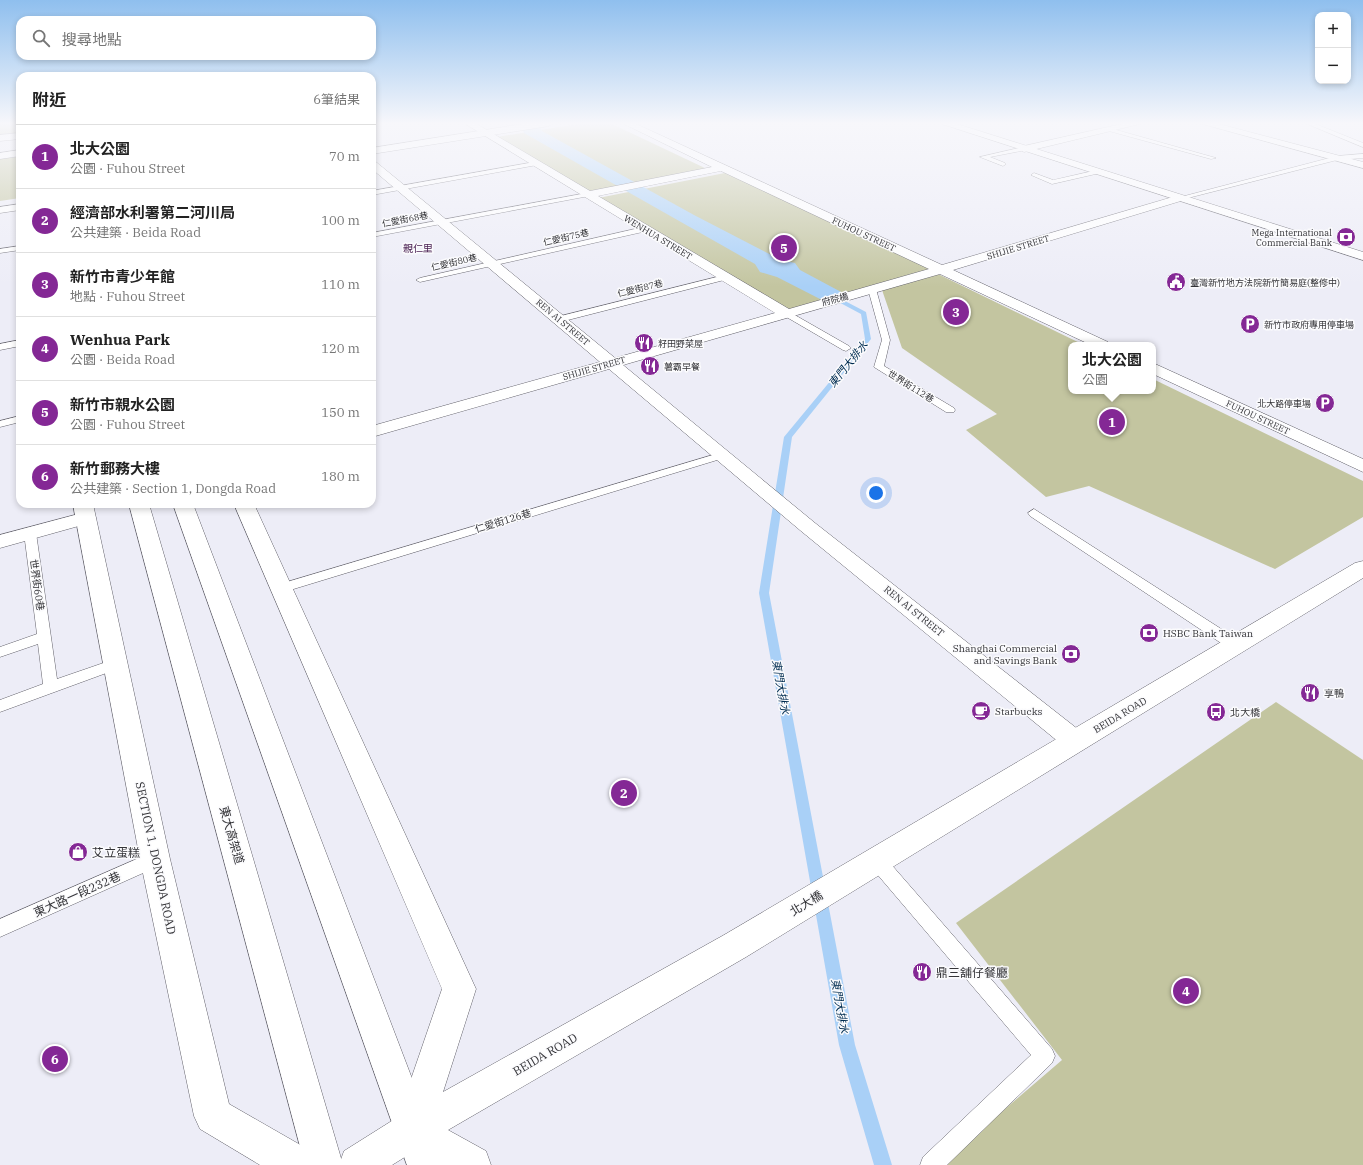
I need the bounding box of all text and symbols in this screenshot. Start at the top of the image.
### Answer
map controls [1315,12,1351,84]
button: + [1315,12,1351,48]
search box [16,16,376,60]
icon: search [30,27,52,49]
text: 搜尋地點 [62,30,122,49]
button: − [1315,48,1351,84]
text: 附近 [32,89,66,111]
text: 6筆結果 [313,91,360,108]
text: 北大公園 [70,139,130,158]
text: 1 [41,148,49,165]
text: 70 m [329,148,360,165]
text: 公園 · Fuhou Street [70,160,185,177]
text: 經濟部水利署第二河川局 [70,203,235,222]
street label: 仁愛街68巷 [381,209,429,229]
text: 2 [41,212,49,229]
text: 100 m [321,212,360,229]
street label: WENHUA STREET [622,212,694,262]
street label: FUHOU STREET [830,214,898,254]
text: 公共建築 · Beida Road [70,224,201,241]
street label: 仁愛街75巷 [542,226,590,248]
bank icon: Mega International Commercial Bank [1335,226,1357,248]
place label: Mega International Commercial Bank [1252,227,1333,248]
street label: SHIJIE STREET [985,232,1051,262]
pin: 5 [771,233,797,263]
district label: 親仁里 [403,242,433,255]
street label: 仁愛街80巷 [430,251,478,273]
text: 新竹市青少年館 [70,267,175,286]
public building icon: 臺灣新竹地方法院新竹簡易庭(整修中) [1165,271,1187,293]
text: 3 [41,276,49,293]
text: 110 m [321,276,360,293]
street label: 仁愛街87巷 [616,277,664,299]
place label: 臺灣新竹地方法院新竹簡易庭(整修中) [1190,277,1340,288]
text: 地點 · Fuhou Street [70,288,185,305]
street label: 府院橋 [821,290,849,308]
street label: REN AI STREET [534,296,592,348]
pin: 3 [943,297,969,327]
parking icon: 新竹市政府專用停車場 [1239,313,1261,335]
place label: 新竹市政府專用停車場 [1264,319,1354,330]
text: Wenhua Park [70,330,170,349]
restaurant icon: 籽田野菜屋 [633,332,655,354]
water label: 東門大排水 [825,337,871,390]
place label: 籽田野菜屋 [658,338,703,349]
text: 4 [41,340,49,357]
text: 120 m [321,340,360,357]
popup [1068,342,1156,394]
text: 北大公園 [1082,350,1142,369]
text: 公園 · Beida Road [70,351,175,368]
street label: SHIJIE STREET [561,354,627,382]
restaurant icon: 薯霸早餐 [639,355,661,377]
place label: 薯霸早餐 [664,361,700,372]
street label: 世界街112巷 [886,368,936,404]
text: 公園 [1082,371,1108,388]
parking icon: 北大路停車場 [1314,392,1336,414]
text: 新竹市親水公園 [70,395,175,414]
street label: FUHOU STREET [1224,397,1292,437]
place label: 北大路停車場 [1257,398,1311,409]
text: 5 [41,404,49,421]
text: 150 m [321,404,360,421]
pin: 1 [1099,407,1125,437]
text: 公園 · Fuhou Street [70,416,185,433]
text: 新竹郵務大樓 [70,459,160,478]
text: 6 [41,468,49,485]
text: 180 m [321,468,360,485]
text: 公共建築 · Section 1, Dongda Road [70,480,276,497]
your location [866,483,886,503]
street label: 仁愛街126巷 [473,506,533,536]
street label: 世界街60巷 [27,558,47,612]
street label: REN AI STREET [881,583,947,640]
bank icon: HSBC Bank Taiwan [1138,622,1160,644]
place label: HSBC Bank Taiwan [1163,627,1254,640]
place label: Shanghai Commercial and Savings Bank [953,642,1057,667]
bank icon: Shanghai Commercial and Savings Bank [1060,643,1082,665]
water label: 東門大排水 [769,659,793,716]
restaurant icon: 享鴨 [1299,682,1321,704]
place label: 享鴨 [1324,687,1344,700]
street label: BEIDA ROAD [1091,694,1149,736]
cafe icon: Starbucks [970,700,992,722]
bus stop icon: 北大橋 [1205,701,1227,723]
place label: Starbucks [995,705,1042,718]
place label: 北大橋 [1230,706,1260,719]
pin: 2 [611,778,637,808]
street label: SECTION 1, DONGDA ROAD [132,780,180,936]
street label: 東大高架道 [217,804,247,866]
shop icon: 艾立蛋糕 [67,841,89,863]
place label: 艾立蛋糕 [92,845,140,860]
street label: 東大路一段232巷 [31,868,123,920]
street label: 北大橋 [787,887,825,919]
restaurant icon: 鼎三舖仔餐廳 [911,961,933,983]
place label: 鼎三舖仔餐廳 [936,965,1008,980]
pin: 4 [1173,976,1199,1006]
water label: 東門大排水 [828,978,852,1035]
street label: BEIDA ROAD [510,1030,580,1078]
pin: 6 [42,1044,68,1074]

